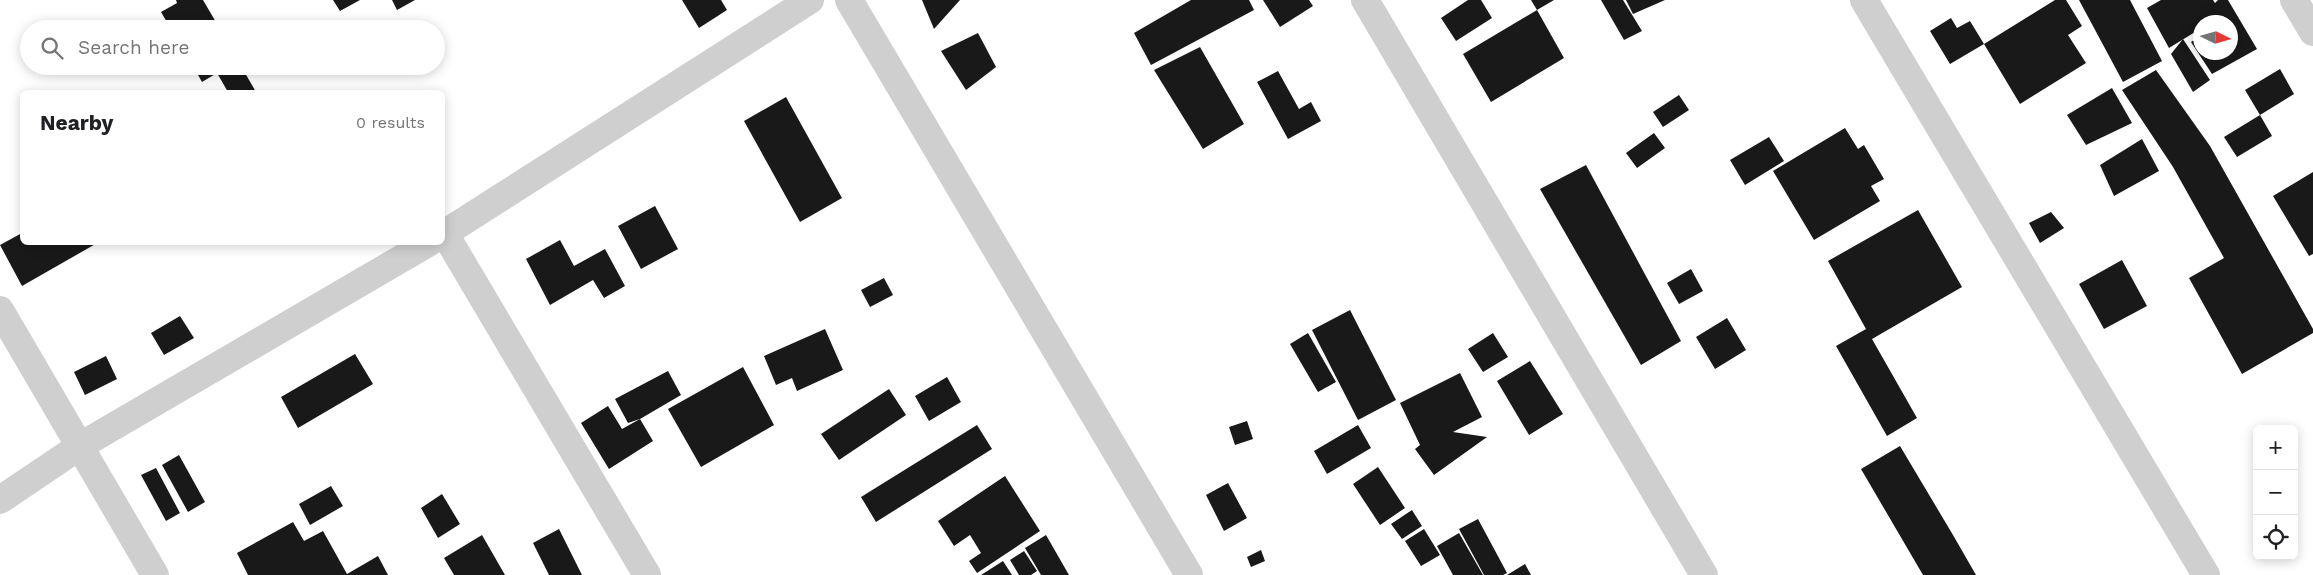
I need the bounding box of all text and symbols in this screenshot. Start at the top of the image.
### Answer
north arrow [2193,15,2238,60]
search box [20,20,445,75]
icon: search [38,34,66,62]
text: Search here [78,36,189,59]
text: Nearby [40,110,113,135]
text: 0 results [356,113,425,132]
map controls [2253,425,2298,560]
button: + [2253,425,2298,470]
button: − [2253,470,2298,515]
button: locate [2253,515,2298,560]

